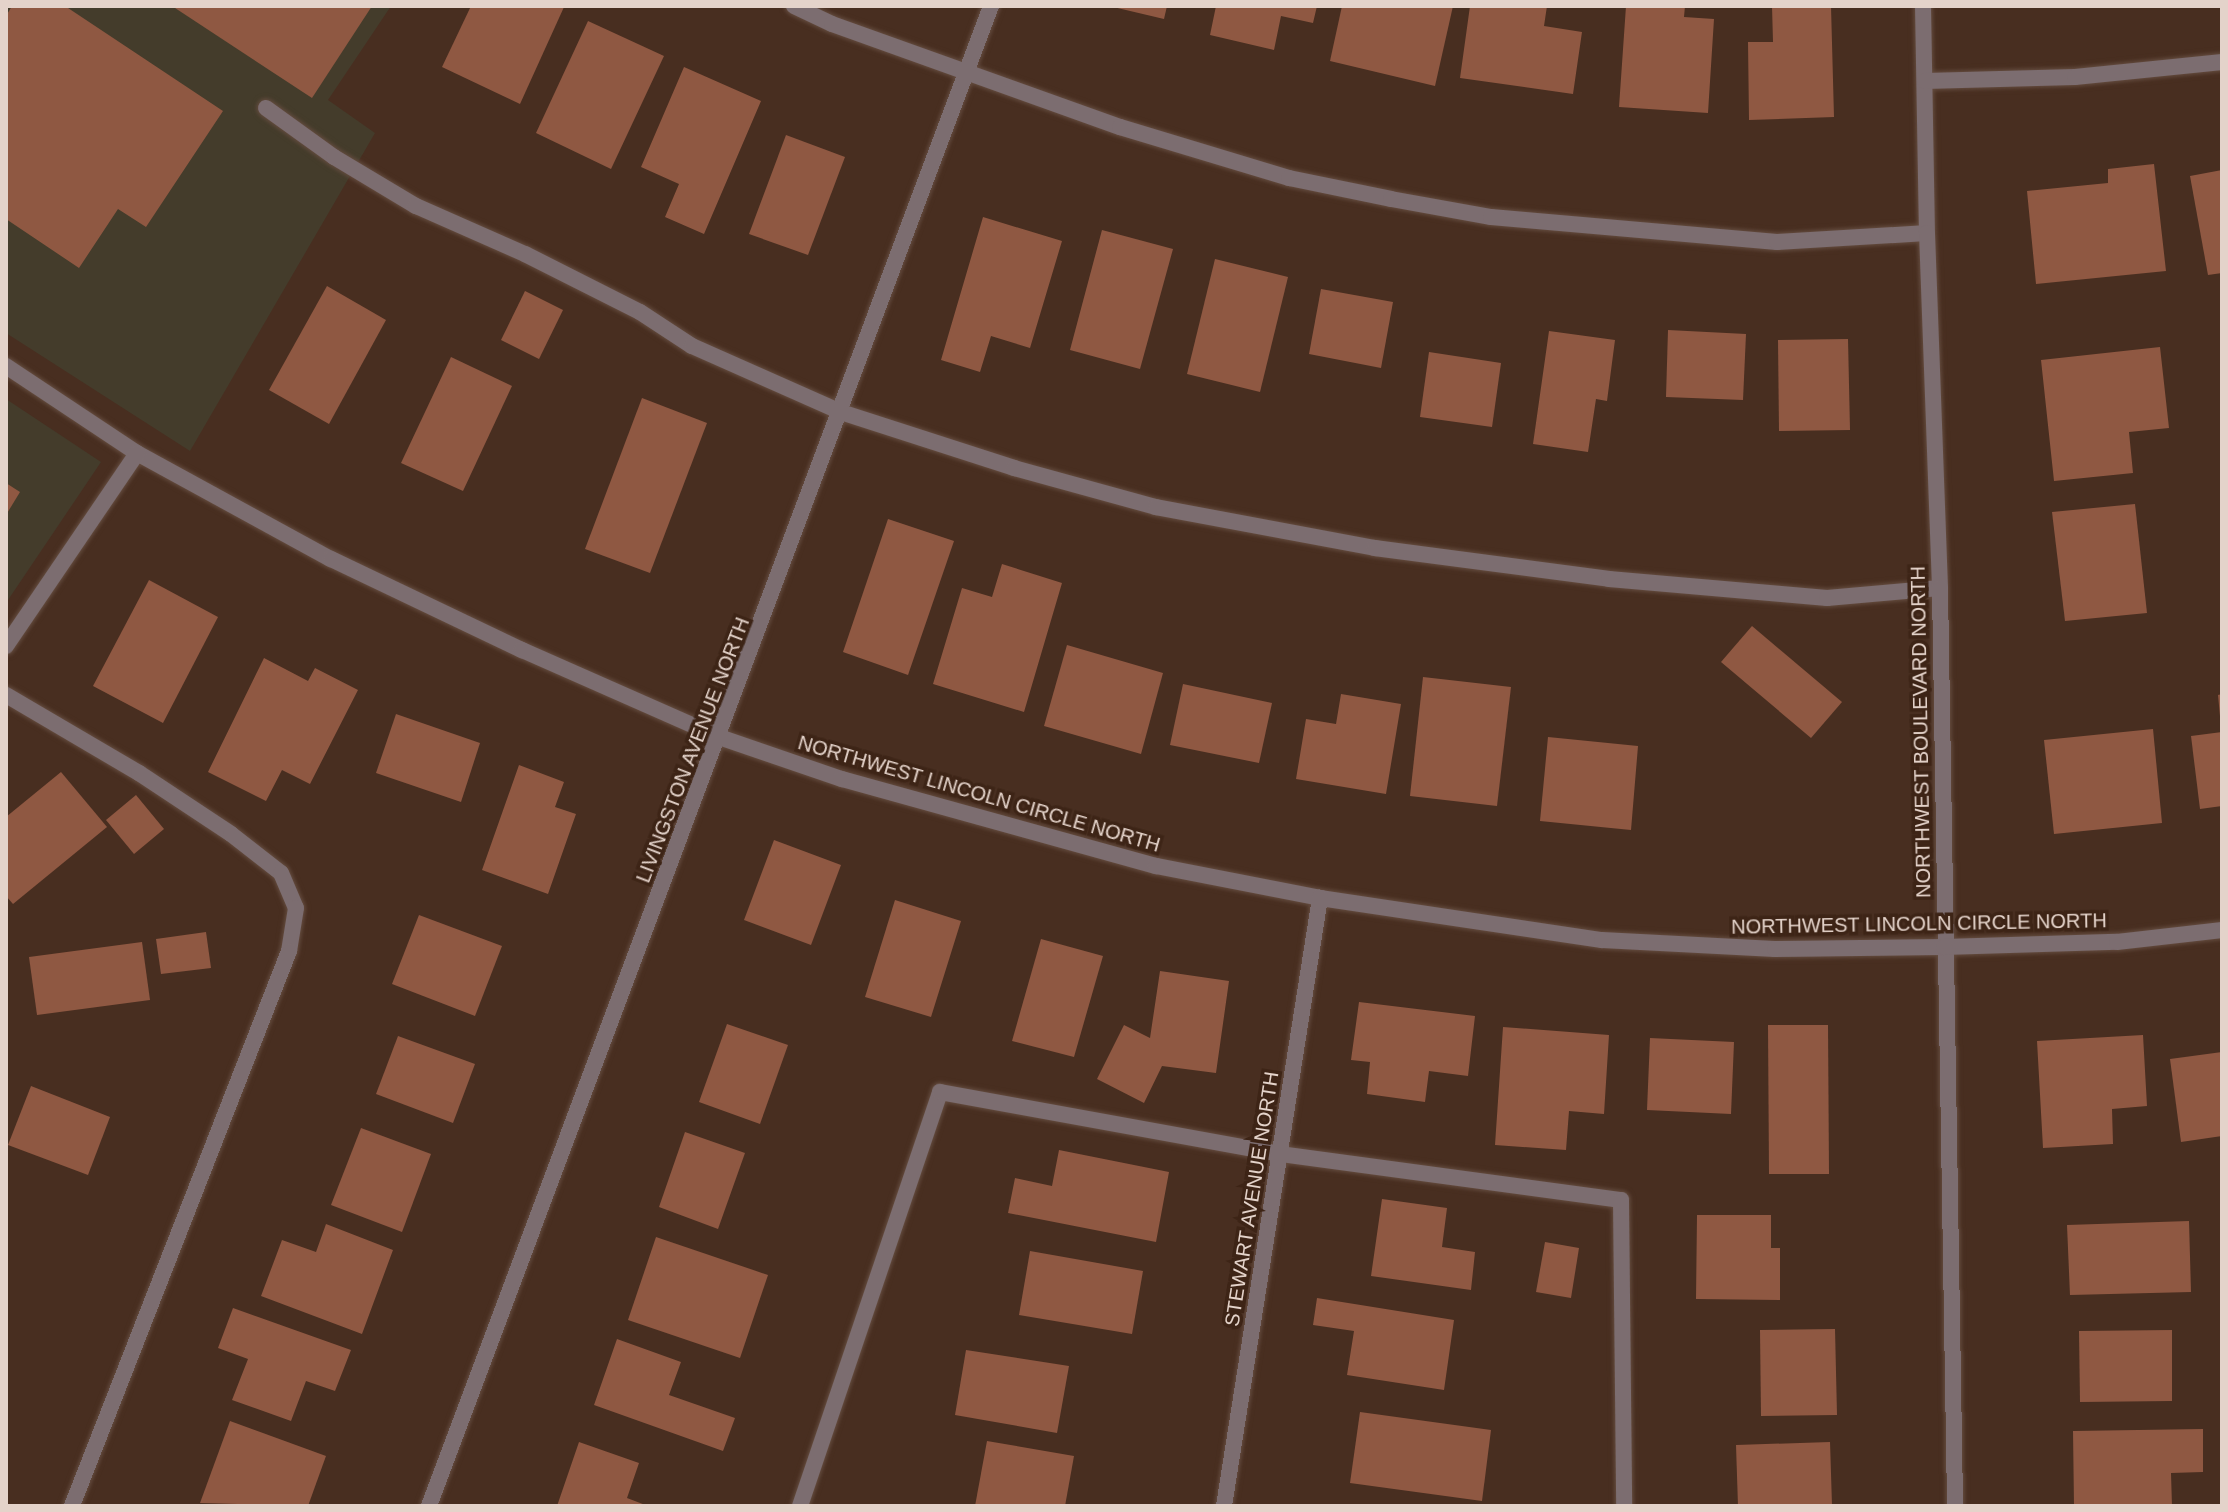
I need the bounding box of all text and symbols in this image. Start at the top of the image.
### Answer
street label: NORTHWEST BOULEVARD NORTH [1906,566,1936,898]
street label: LIVINGSTON AVENUE NORTH [631,613,755,887]
street label: NORTHWEST LINCOLN CIRCLE NORTH [795,731,1163,857]
street label: NORTHWEST LINCOLN CIRCLE NORTH [1731,909,2107,939]
street label: STEWART AVENUE NORTH [1220,1069,1284,1329]

